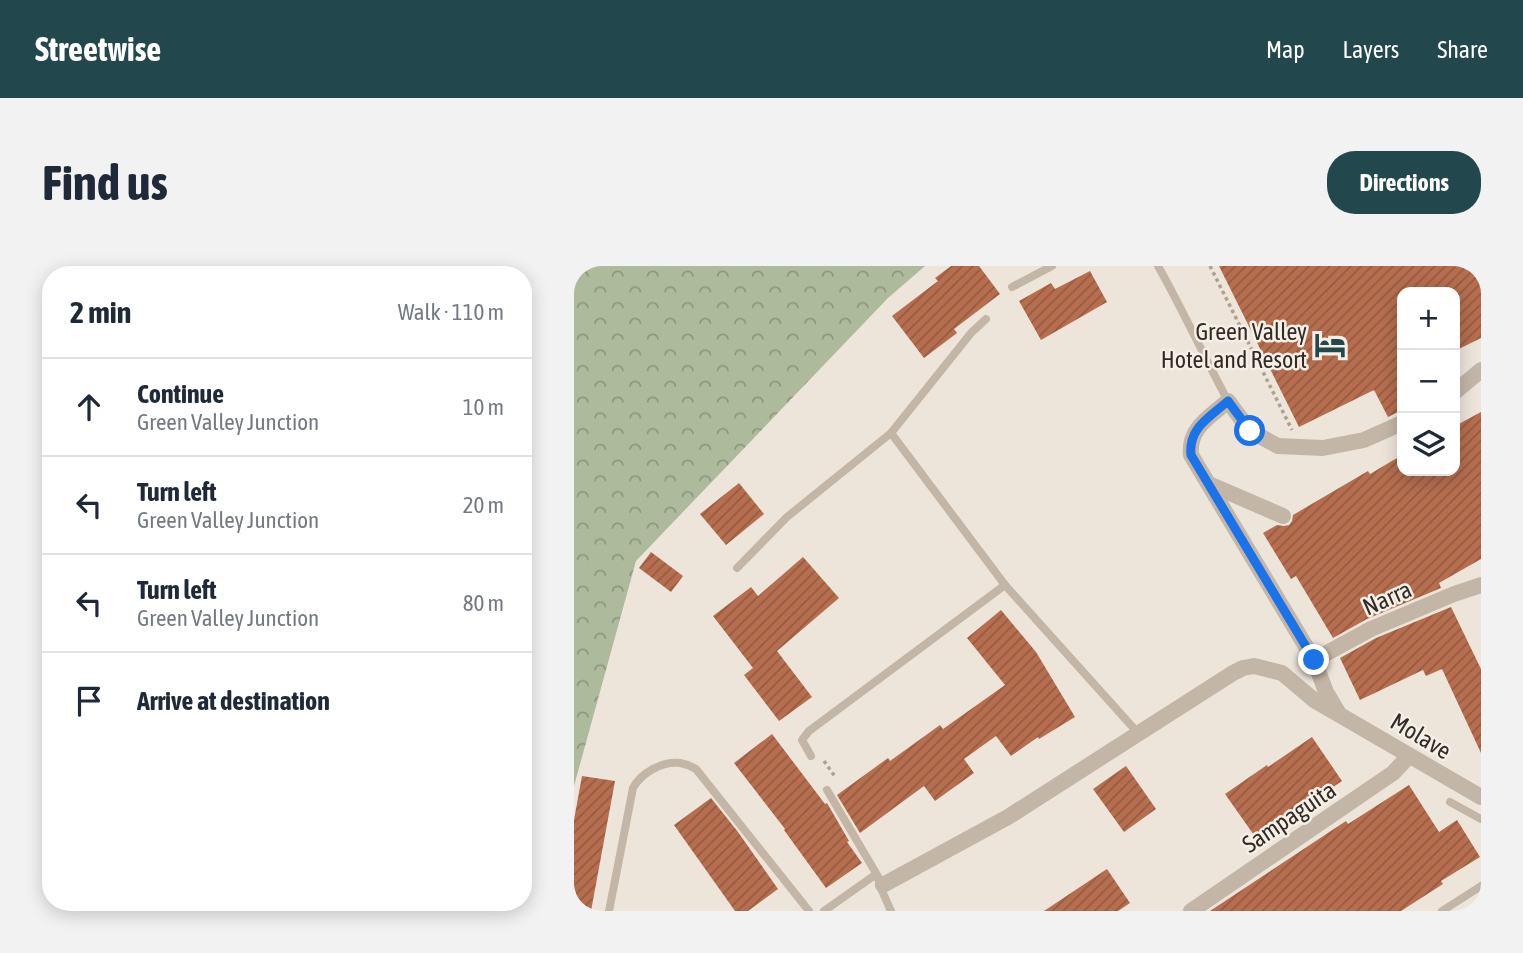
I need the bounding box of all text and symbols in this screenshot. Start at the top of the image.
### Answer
text: Streetwise [35,30,161,68]
text: Map [1266,36,1305,63]
text: Layers [1343,36,1399,63]
text: Share [1437,36,1488,63]
button: Directions [1327,151,1481,214]
text: Find us [42,154,168,210]
map controls [1397,287,1460,476]
button: + [1397,287,1460,350]
text: 2 min [70,295,131,329]
text: Walk · 110 m [398,299,504,325]
place label: Green Valley Hotel and Resort [1161,318,1307,373]
hotel icon: Green Valley Hotel and Resort [1313,328,1347,362]
button: − [1397,350,1460,413]
text: Continue [137,379,224,409]
icon: ahead [70,388,108,426]
text: 10 m [463,394,504,420]
text: Green Valley Junction [137,409,319,435]
button: layers [1397,413,1460,476]
route start [1234,415,1265,446]
text: Turn left [137,477,217,507]
icon: left [70,486,108,524]
text: 20 m [463,492,504,518]
text: Green Valley Junction [137,507,319,533]
text: Turn left [137,575,217,605]
street label: Narra [1359,575,1415,621]
icon: left [70,584,108,622]
text: 80 m [463,590,504,616]
text: Green Valley Junction [137,605,319,631]
route end [1298,644,1329,675]
icon: arrive [70,682,108,720]
text: Arrive at destination [137,686,330,716]
street label: Molave [1386,708,1456,764]
street label: Sampaguita [1237,776,1341,858]

